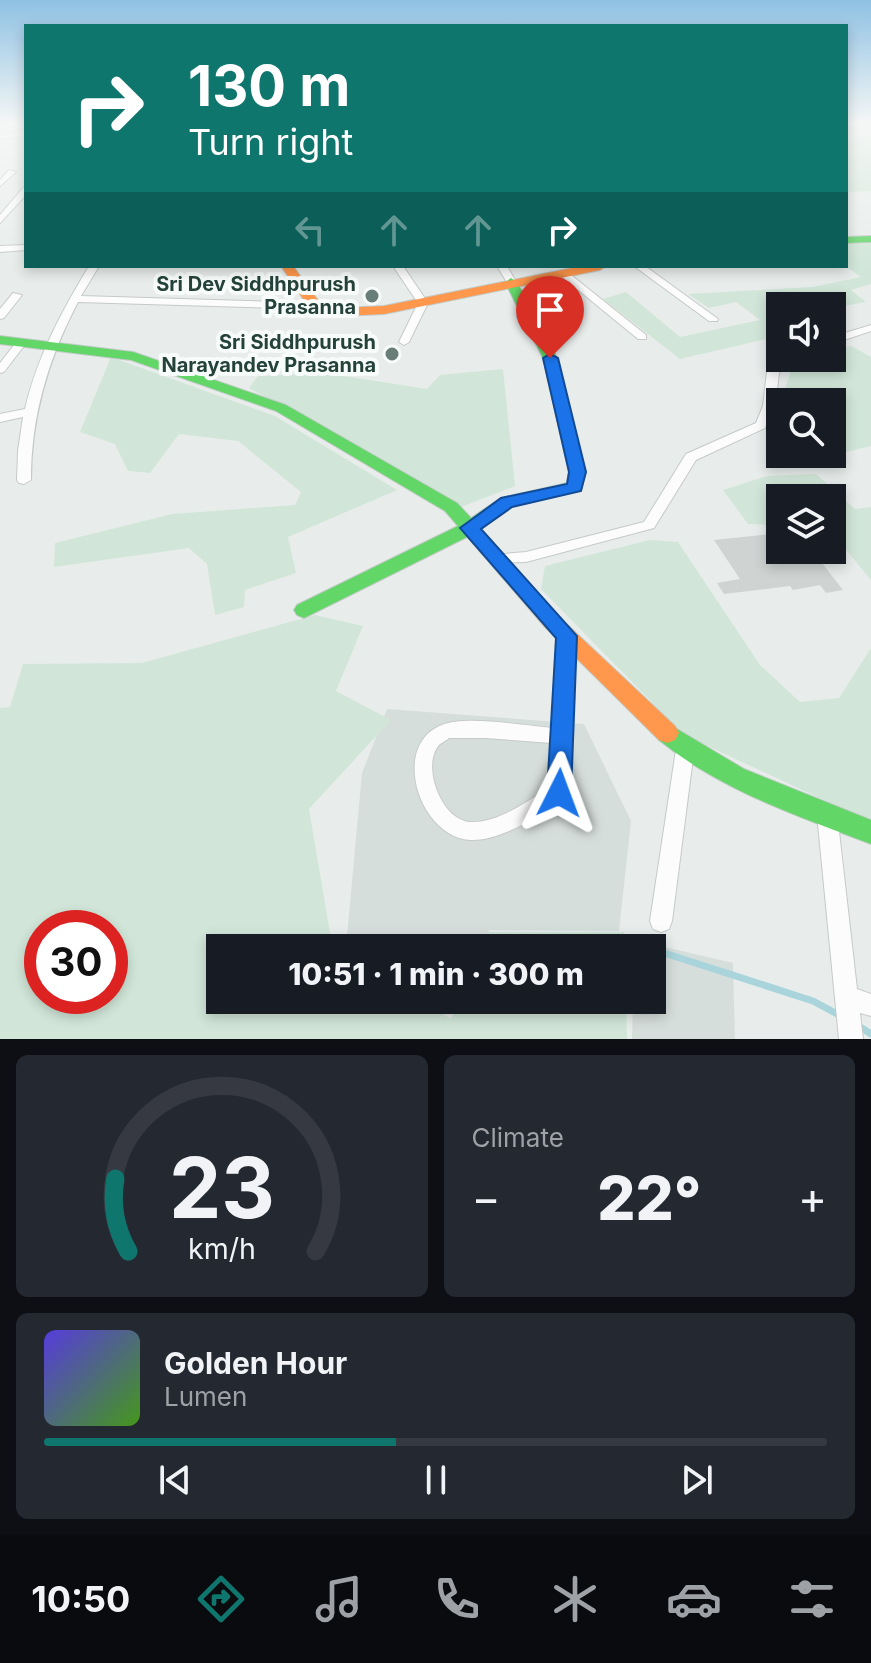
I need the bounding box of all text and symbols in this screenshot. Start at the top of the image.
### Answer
text: 130 m [188,52,350,120]
icon: right [56,56,160,160]
text: Turn right [188,120,353,164]
icon: left [288,208,332,252]
icon: ahead [372,208,416,252]
icon: ahead [456,208,500,252]
icon: right [540,208,584,252]
place label: Sri Dev Siddhpurush Prasanna [156,272,356,319]
pin [516,276,584,358]
marker: Sri Dev Siddhpurush Prasanna [363,287,381,305]
icon: arrive [528,288,572,332]
map controls [766,292,846,564]
button: sound [766,292,846,372]
place label: Sri Siddhpurush Narayandev Prasanna [161,330,376,377]
marker: Sri Siddhpurush Narayandev Prasanna [383,345,401,363]
button: search [766,388,846,468]
button: layers [766,484,846,564]
position arrow [517,751,601,835]
speed limit sign: 30 [24,910,128,1014]
text: 10:51 · 1 min · 300 m [288,956,584,992]
text: Climate [472,1122,564,1153]
text: 23 [169,1137,275,1238]
text: 22° [597,1162,701,1234]
text: − [472,1171,501,1225]
text: + [798,1171,827,1225]
text: km/h [188,1231,256,1266]
text: Golden Hour [164,1345,347,1381]
text: Lumen [164,1381,247,1412]
icon: previous [153,1458,197,1502]
icon: pause [414,1458,458,1502]
icon: next [675,1458,719,1502]
icon: directions [193,1571,249,1627]
icon: music [311,1571,367,1627]
icon: phone [429,1571,485,1627]
icon: climate [547,1571,603,1627]
icon: car [666,1571,722,1627]
icon: filters [784,1571,840,1627]
text: 10:50 [31,1577,130,1621]

